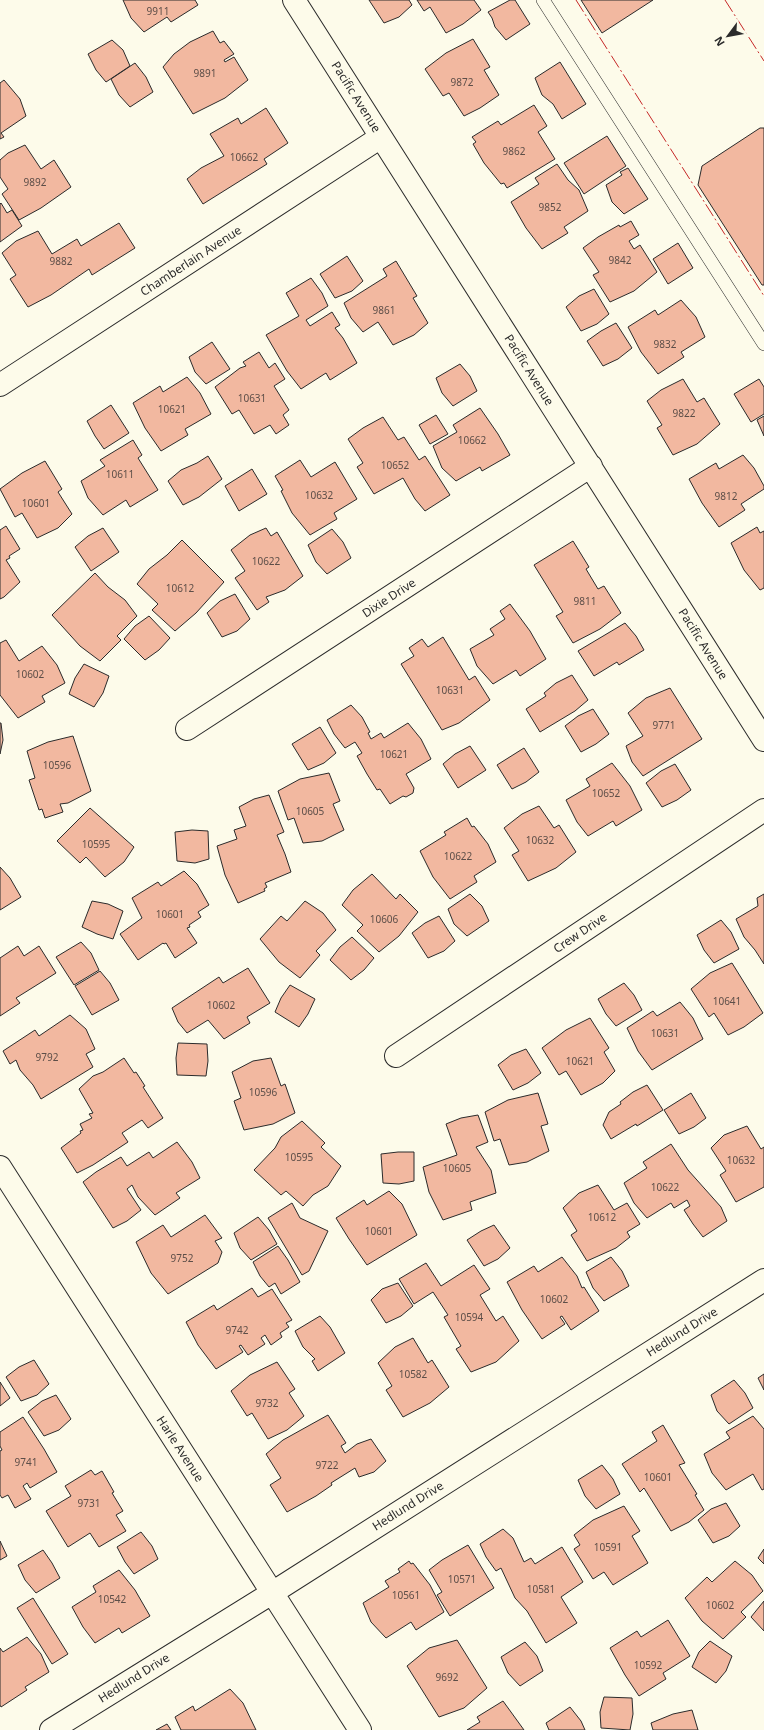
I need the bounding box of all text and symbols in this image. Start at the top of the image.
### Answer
house number: 9911 [147,4,169,18]
north arrow [708,16,748,56]
text: N [710,34,728,49]
street label: Pacific Avenue [328,58,385,136]
house number: 9891 [194,66,216,80]
house number: 9872 [451,75,474,89]
house number: 9862 [503,144,526,158]
house number: 10662 [230,150,259,164]
house number: 9892 [24,175,47,189]
house number: 9852 [539,200,562,214]
street label: Chamberlain Avenue [137,221,245,300]
house number: 9842 [609,253,632,267]
house number: 9882 [50,254,73,268]
house number: 9861 [373,303,395,317]
street label: Pacific Avenue [501,331,558,409]
house number: 9832 [654,337,677,351]
house number: 10631 [238,391,266,405]
house number: 10621 [158,402,186,416]
house number: 9822 [673,406,696,420]
house number: 10662 [458,433,487,447]
house number: 10652 [381,458,410,472]
house number: 10611 [106,467,134,481]
house number: 10632 [305,488,334,502]
house number: 9812 [715,489,738,503]
house number: 10601 [22,496,50,510]
house number: 10622 [252,554,281,568]
street label: Dixie Drive [359,574,419,621]
house number: 10612 [166,581,195,595]
house number: 9811 [574,594,596,608]
street label: Pacific Avenue [675,605,732,683]
house number: 10602 [16,667,45,681]
house number: 10631 [436,683,464,697]
house number: 9771 [653,718,675,732]
house number: 10621 [380,747,408,761]
house number: 10596 [43,758,72,772]
house number: 10652 [592,786,621,800]
house number: 10605 [296,804,325,818]
house number: 10632 [526,833,555,847]
house number: 10595 [82,837,111,851]
house number: 10622 [444,849,473,863]
house number: 10601 [156,907,184,921]
street label: Crew Drive [550,908,610,957]
house number: 10606 [370,912,399,926]
house number: 10641 [713,994,741,1008]
house number: 10602 [207,998,236,1012]
house number: 10631 [651,1026,679,1040]
house number: 9792 [36,1050,59,1064]
house number: 10621 [566,1054,594,1068]
house number: 10596 [249,1085,278,1099]
house number: 10595 [285,1150,314,1164]
house number: 10632 [727,1153,756,1167]
house number: 10605 [443,1161,472,1175]
house number: 10622 [651,1180,680,1194]
house number: 10612 [588,1210,617,1224]
house number: 10601 [365,1224,393,1238]
house number: 9752 [171,1251,194,1265]
house number: 10602 [540,1292,569,1306]
street label: Hedlund Drive [643,1303,721,1360]
house number: 10594 [455,1310,484,1324]
house number: 9742 [226,1323,249,1337]
house number: 10582 [399,1367,428,1381]
house number: 9732 [256,1396,279,1410]
street label: Harle Avenue [153,1412,208,1485]
house number: 9741 [15,1455,37,1469]
house number: 9722 [316,1458,339,1472]
house number: 10601 [644,1470,672,1484]
street label: Hedlund Drive [369,1477,447,1534]
house number: 9731 [78,1496,100,1510]
house number: 10591 [594,1540,622,1554]
house number: 10571 [448,1572,476,1586]
house number: 10581 [527,1582,555,1596]
house number: 10561 [392,1588,420,1602]
house number: 10542 [98,1592,127,1606]
house number: 10602 [706,1598,735,1612]
street label: Hedlund Drive [95,1649,173,1706]
house number: 10592 [634,1658,663,1672]
house number: 9692 [436,1670,459,1684]

